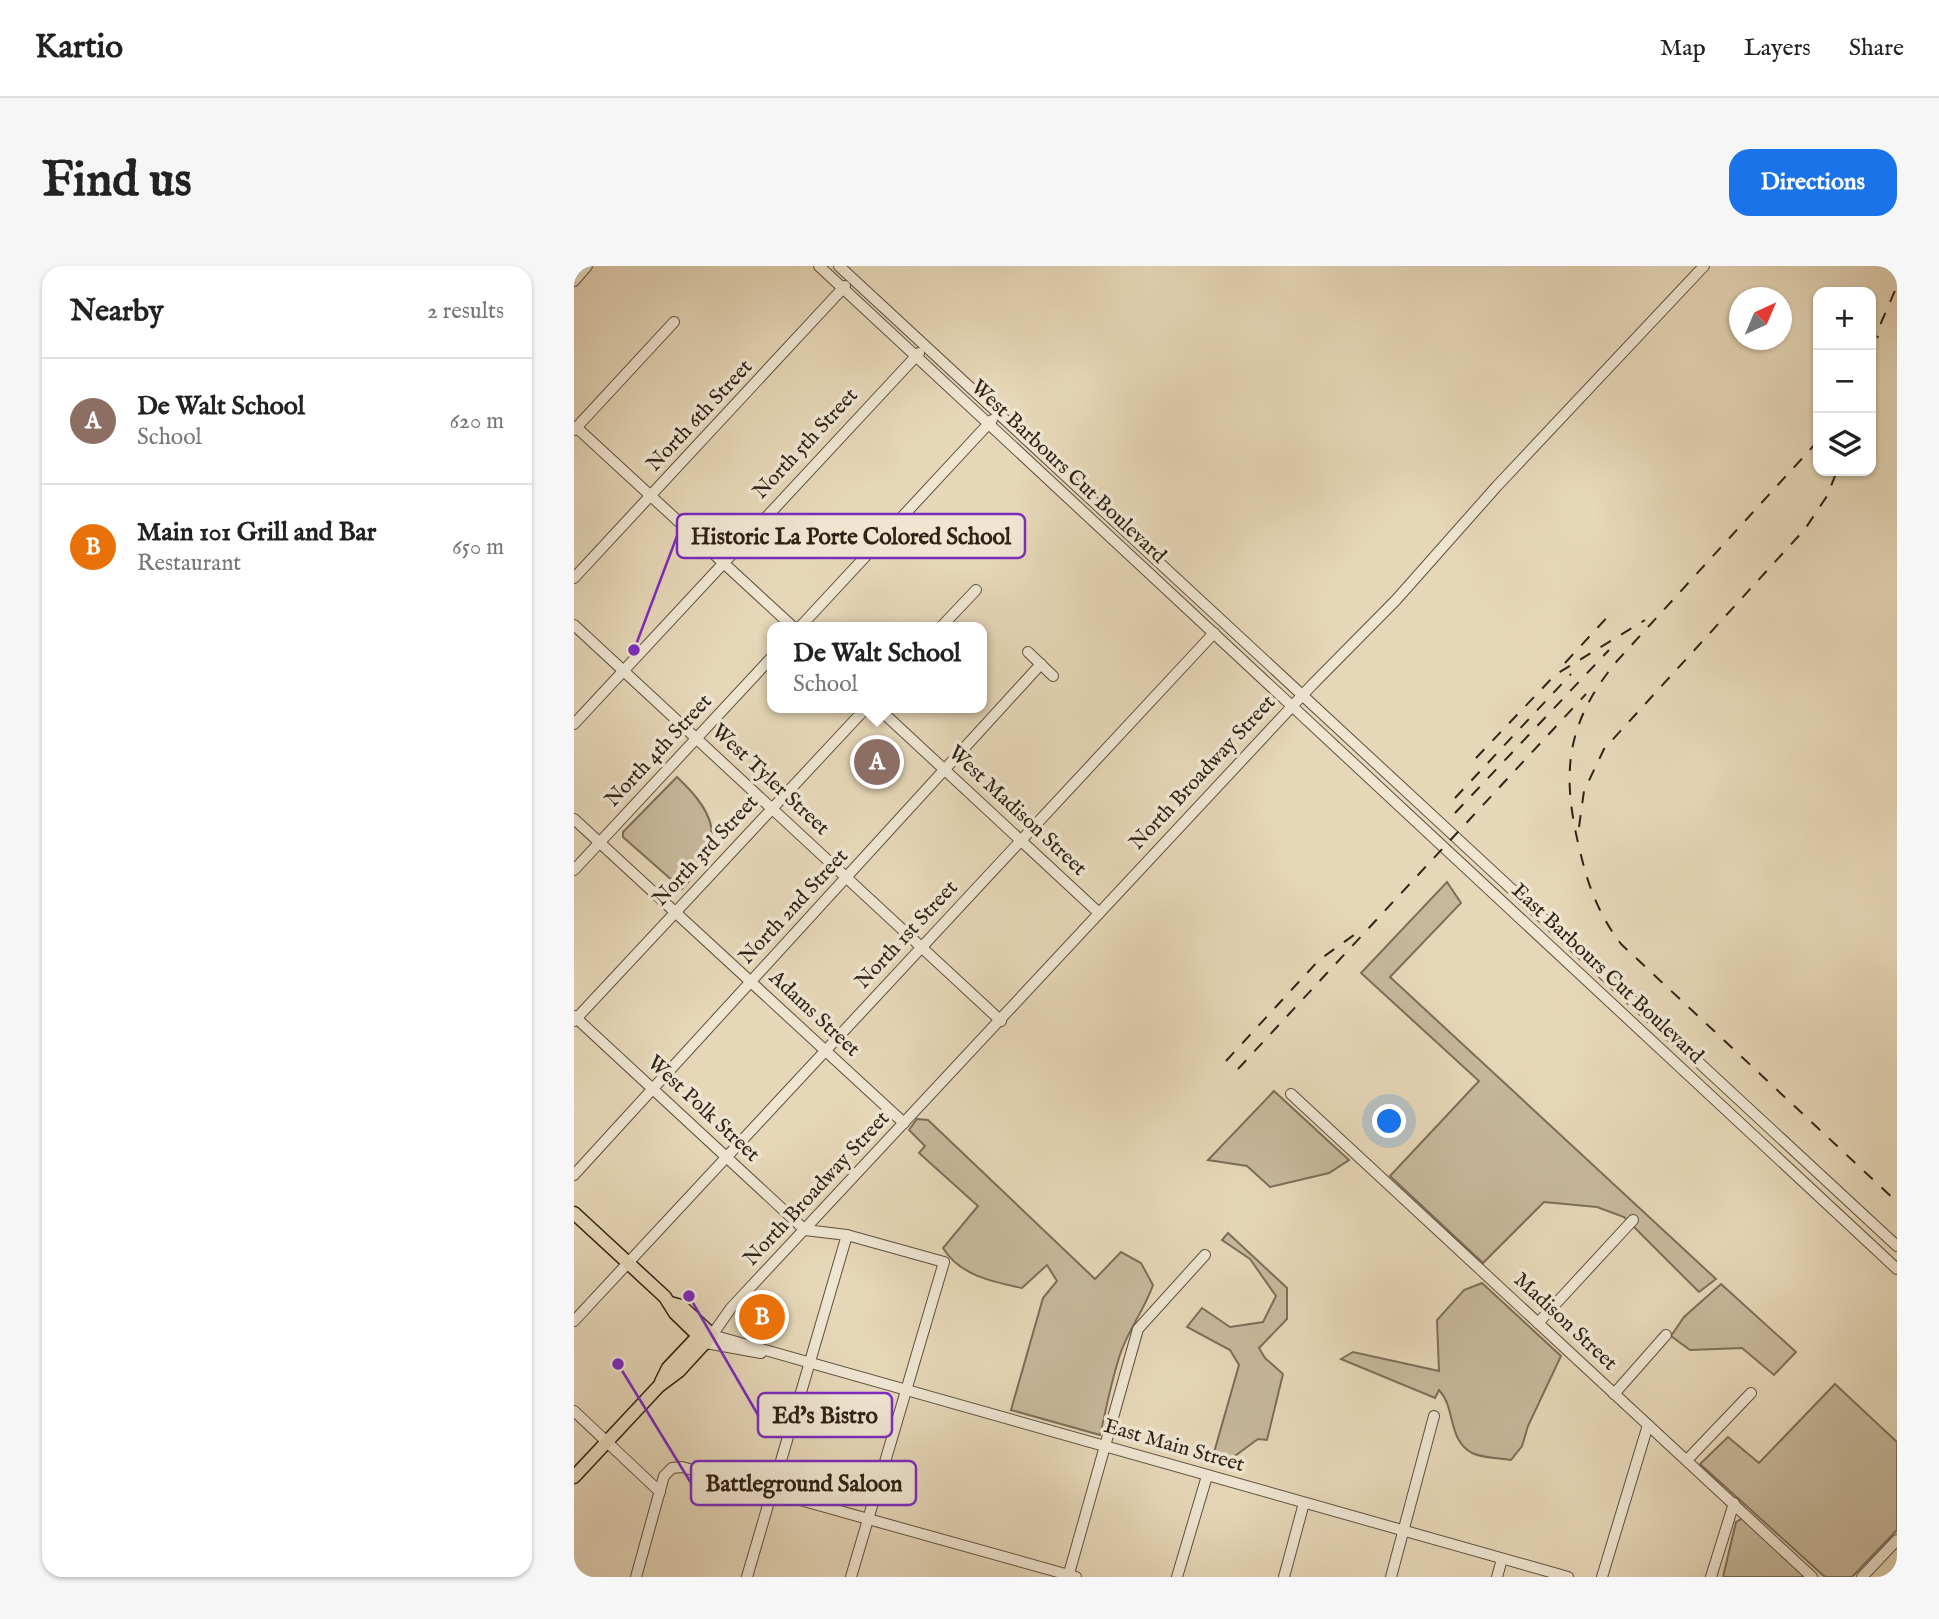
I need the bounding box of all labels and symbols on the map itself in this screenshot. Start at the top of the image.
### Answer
north arrow [1729,287,1792,350]
street label: North 6th Street [641,354,759,478]
street label: West Barbours Cut Boulevard [965,374,1172,570]
street label: North 5th Street [748,383,864,505]
callout: Historic La Porte Colored School [677,514,1025,558]
text: Historic La Porte Colored School [691,523,1012,552]
street label: North 4th Street [600,689,718,813]
street label: North Broadway Street [1124,690,1282,856]
street label: West Tyler Street [705,718,835,842]
pin: A [854,736,900,788]
street label: West Madison Street [942,740,1092,882]
street label: North 3rd Street [647,789,765,913]
street label: North 2nd Street [733,843,855,971]
street label: North 1st Street [850,875,964,995]
street label: East Barbours Cut Boulevard [1505,878,1709,1071]
street label: Adams Street [762,964,865,1063]
street label: West Polk Street [641,1050,765,1168]
your location [1372,1104,1406,1138]
street label: North Broadway Street [738,1106,896,1272]
street label: Madison Street [1507,1267,1623,1377]
pin: B [739,1291,785,1343]
callout: Ed's Bistro [758,1393,892,1437]
text: Ed's Bistro [772,1402,878,1431]
street label: East Main Street [1100,1413,1248,1479]
callout: Battleground Saloon [691,1461,916,1505]
text: Battleground Saloon [705,1470,903,1499]

